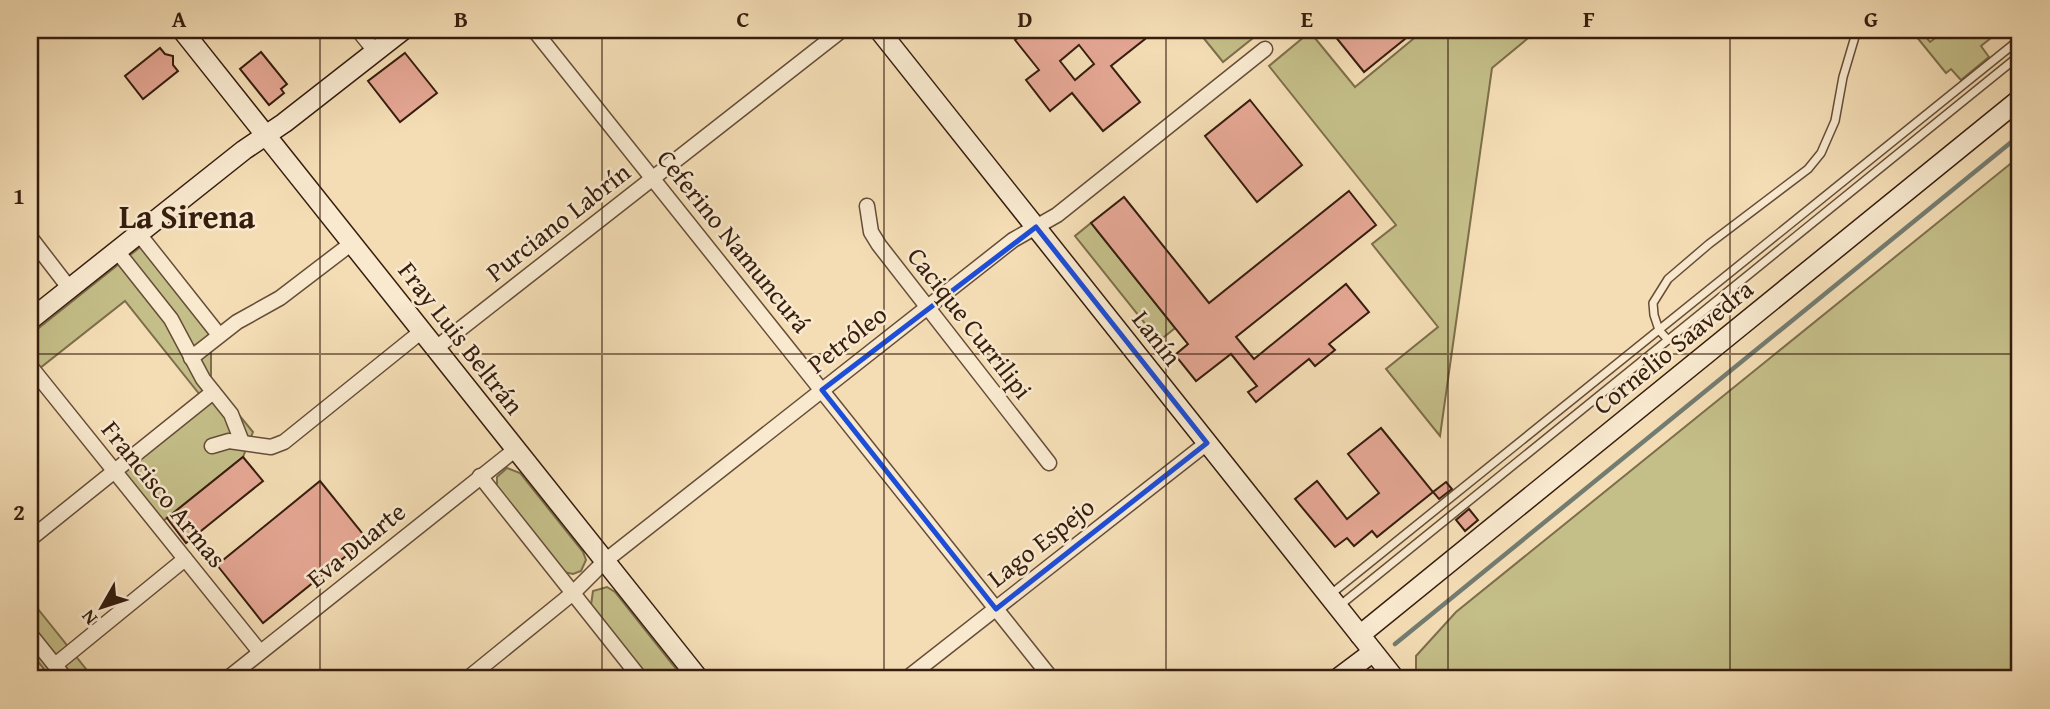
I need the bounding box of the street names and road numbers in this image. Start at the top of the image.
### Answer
street label: Ceferino Namuncurá [648,140,821,341]
street label: Purciano Labrín [477,152,639,291]
street label: Cacique Currilipi [898,238,1042,407]
street label: Fray Luis Beltrán [389,253,534,423]
street label: Cornelio Saavedra [1584,269,1762,424]
street label: Petróleo [798,295,895,382]
street label: Lanín [1123,301,1192,374]
street label: Francisco Armas [93,411,236,576]
street label: Lago Espejo [979,487,1103,596]
street label: Eva Duarte [298,492,414,597]

